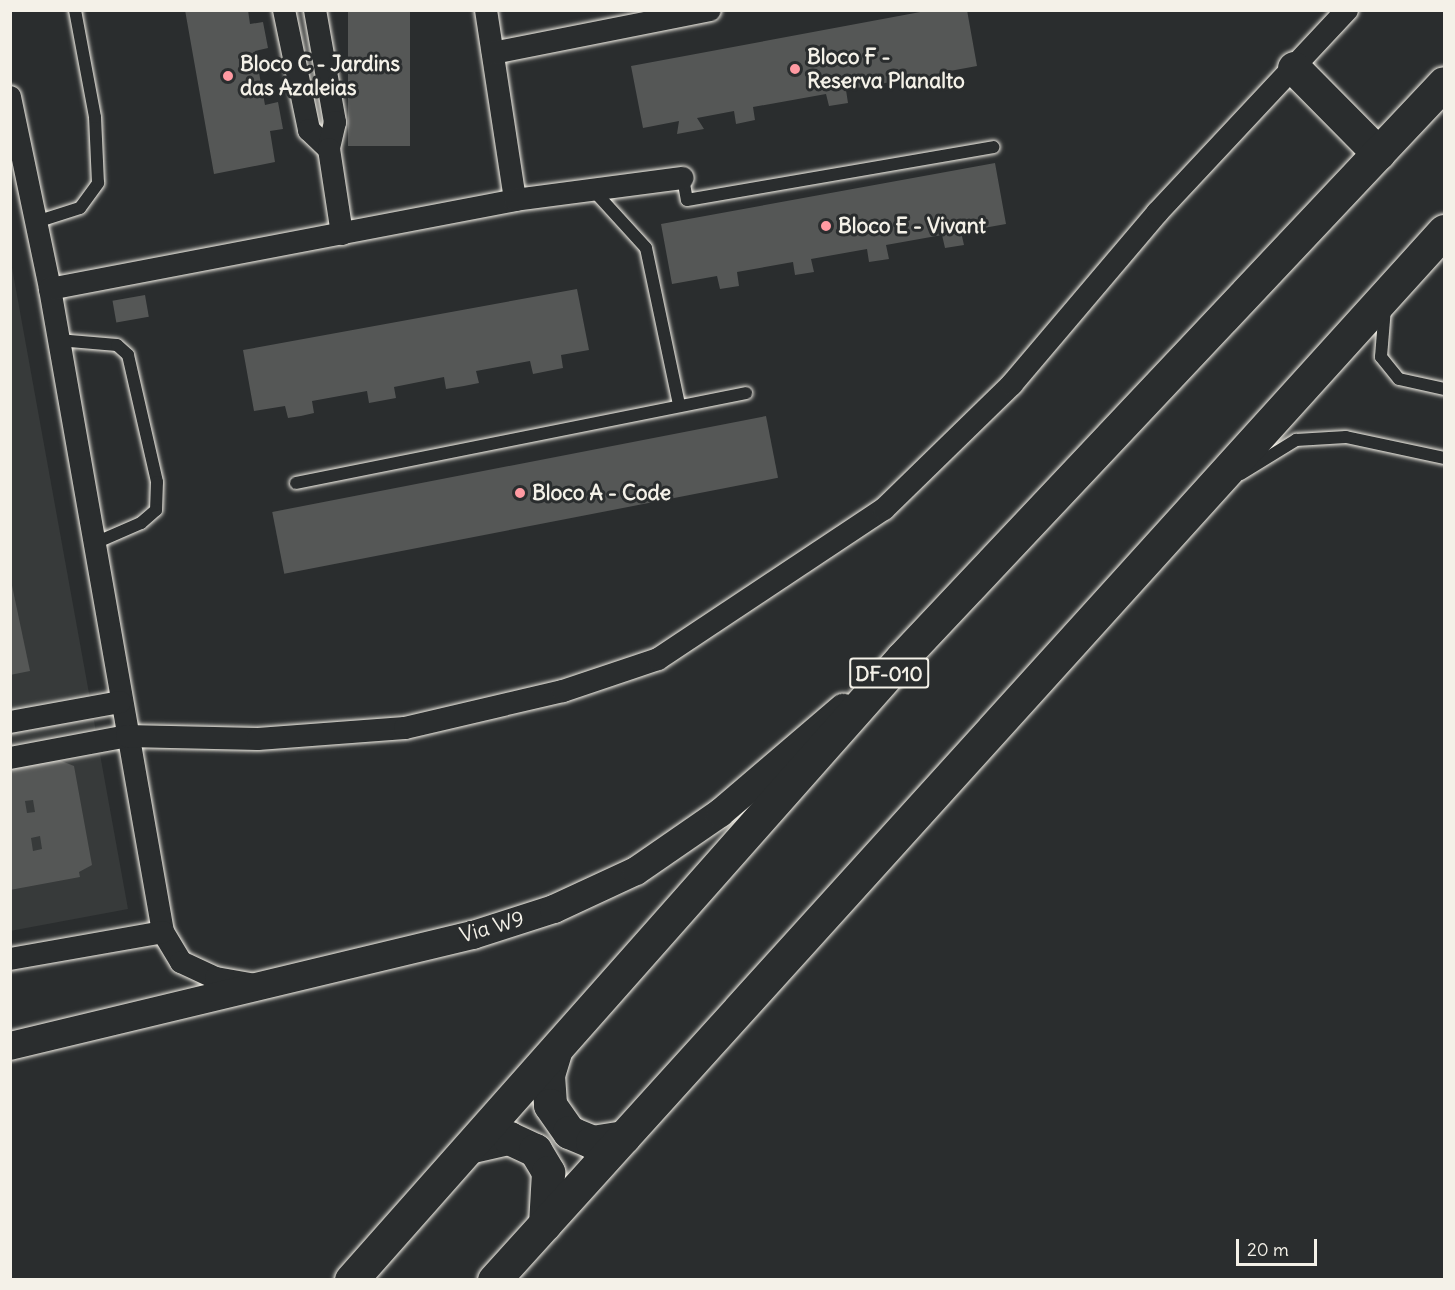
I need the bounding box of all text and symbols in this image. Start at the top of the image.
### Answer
place label: Bloco F - Reserva Planalto [807,44,965,94]
place label: Bloco C - Jardins das Azaleias [240,51,400,101]
marker: Bloco F - Reserva Planalto [788,62,802,76]
marker: Bloco C - Jardins das Azaleias [221,69,235,83]
place label: Bloco E - Vivant [838,213,986,239]
marker: Bloco E - Vivant [819,219,833,233]
place label: Bloco A - Code [532,480,671,506]
marker: Bloco A - Code [513,486,527,500]
road number: DF-010 [848,656,930,690]
street label: Via W9 [457,906,527,948]
scale bar [1239,1227,1320,1265]
text: 20 m [1247,1238,1289,1261]

